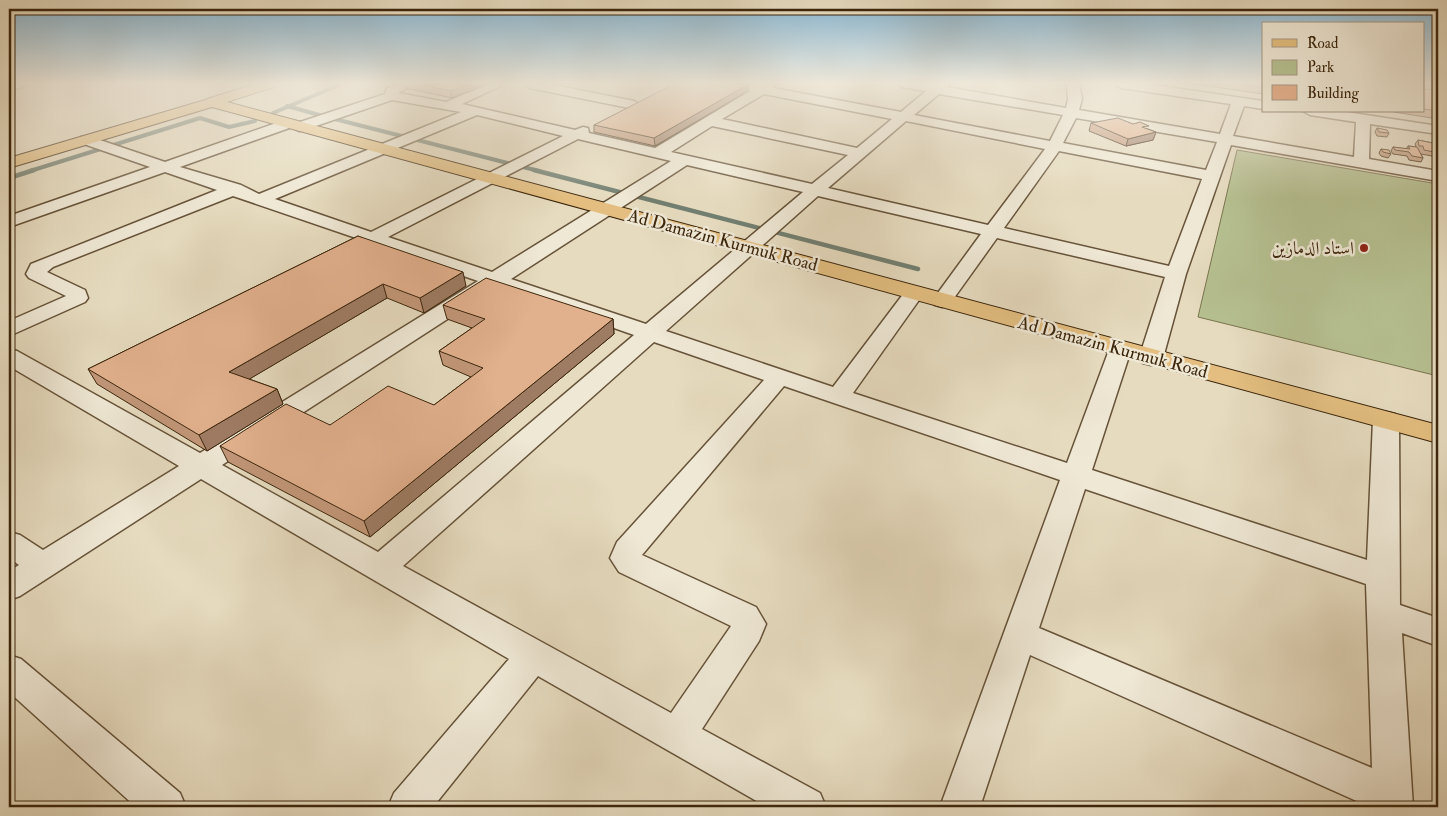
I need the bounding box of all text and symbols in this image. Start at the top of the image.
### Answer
legend [1262,22,1424,112]
text: Road [1307,34,1339,53]
text: Park [1307,58,1334,77]
text: Building [1307,84,1359,103]
street label: Ad Damazin Kurmuk Road [624,204,820,277]
place label: استاد الدمازين [1272,237,1354,260]
marker: استاد الدمازين [1358,242,1370,254]
street label: Ad Damazin Kurmuk Road [1014,311,1210,384]

